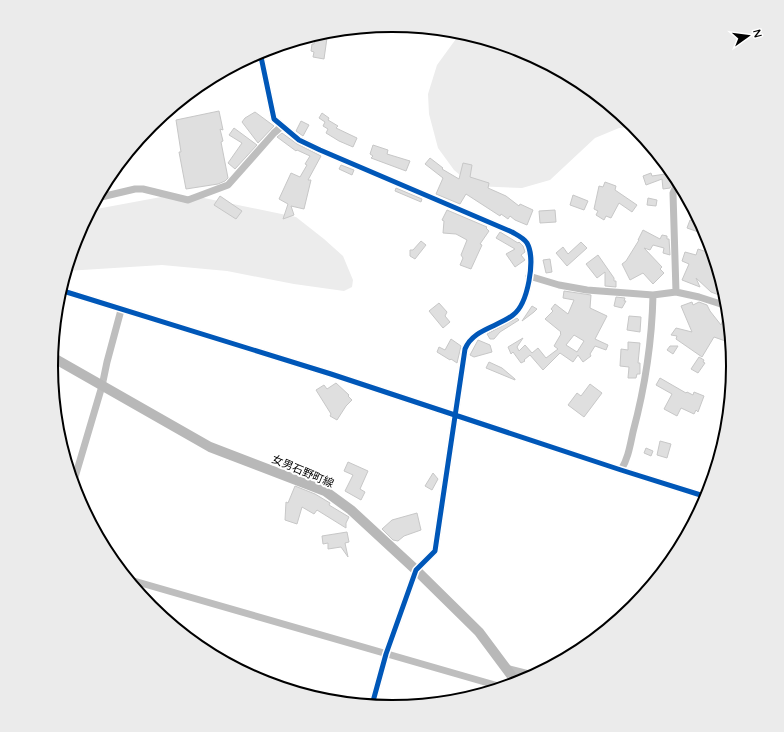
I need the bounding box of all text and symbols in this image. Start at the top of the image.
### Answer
north arrow [728,16,768,56]
text: N [750,28,765,39]
street label: 女男石野町線 [270,452,336,490]

